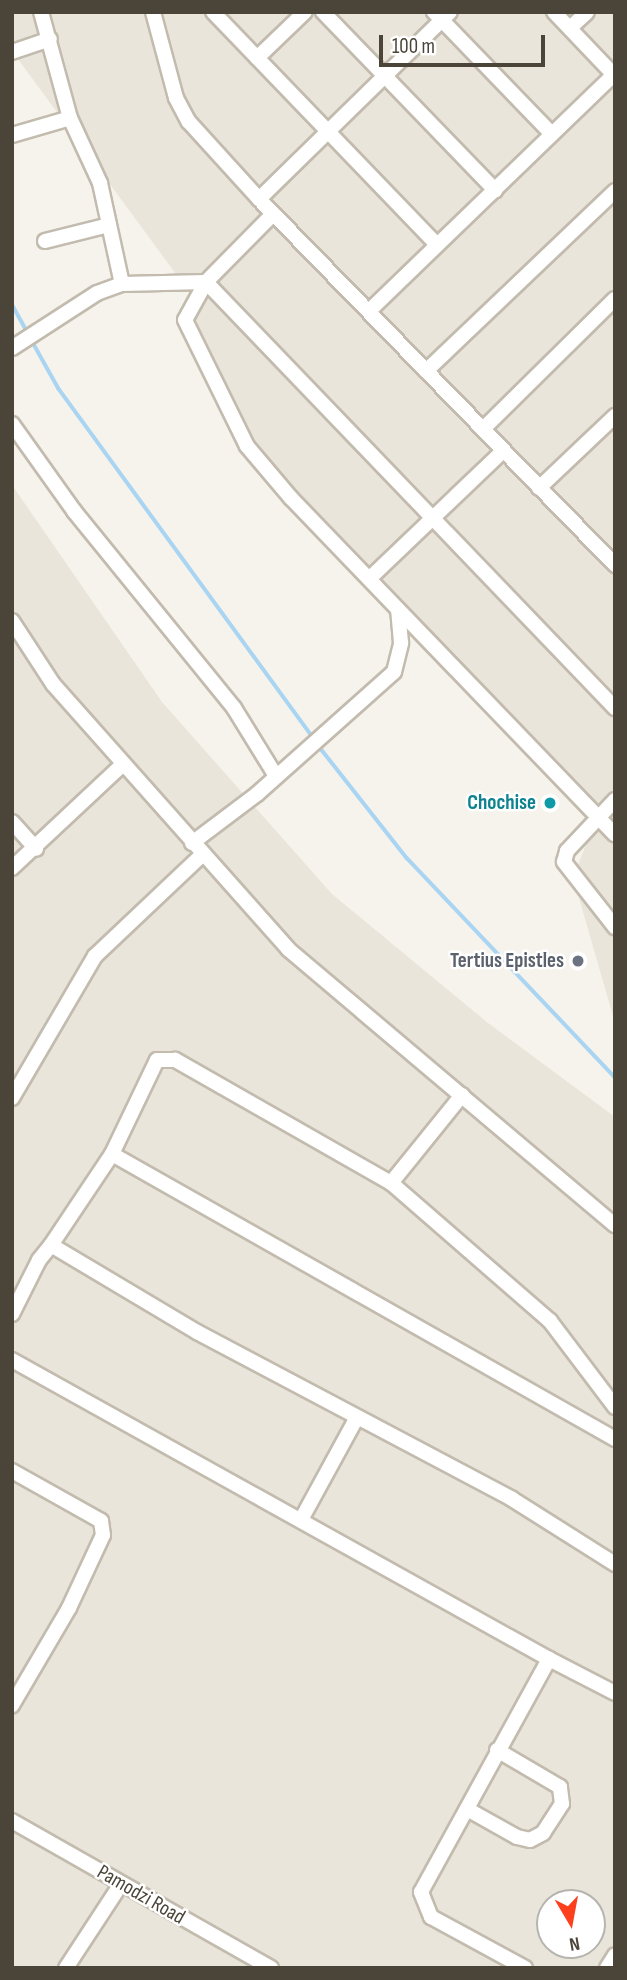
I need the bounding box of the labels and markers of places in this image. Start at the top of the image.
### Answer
place label: Chochise [467,790,536,816]
marker: Chochise [542,795,558,811]
place label: Tertius Epistles [450,948,564,974]
marker: Tertius Epistles [570,953,586,969]

